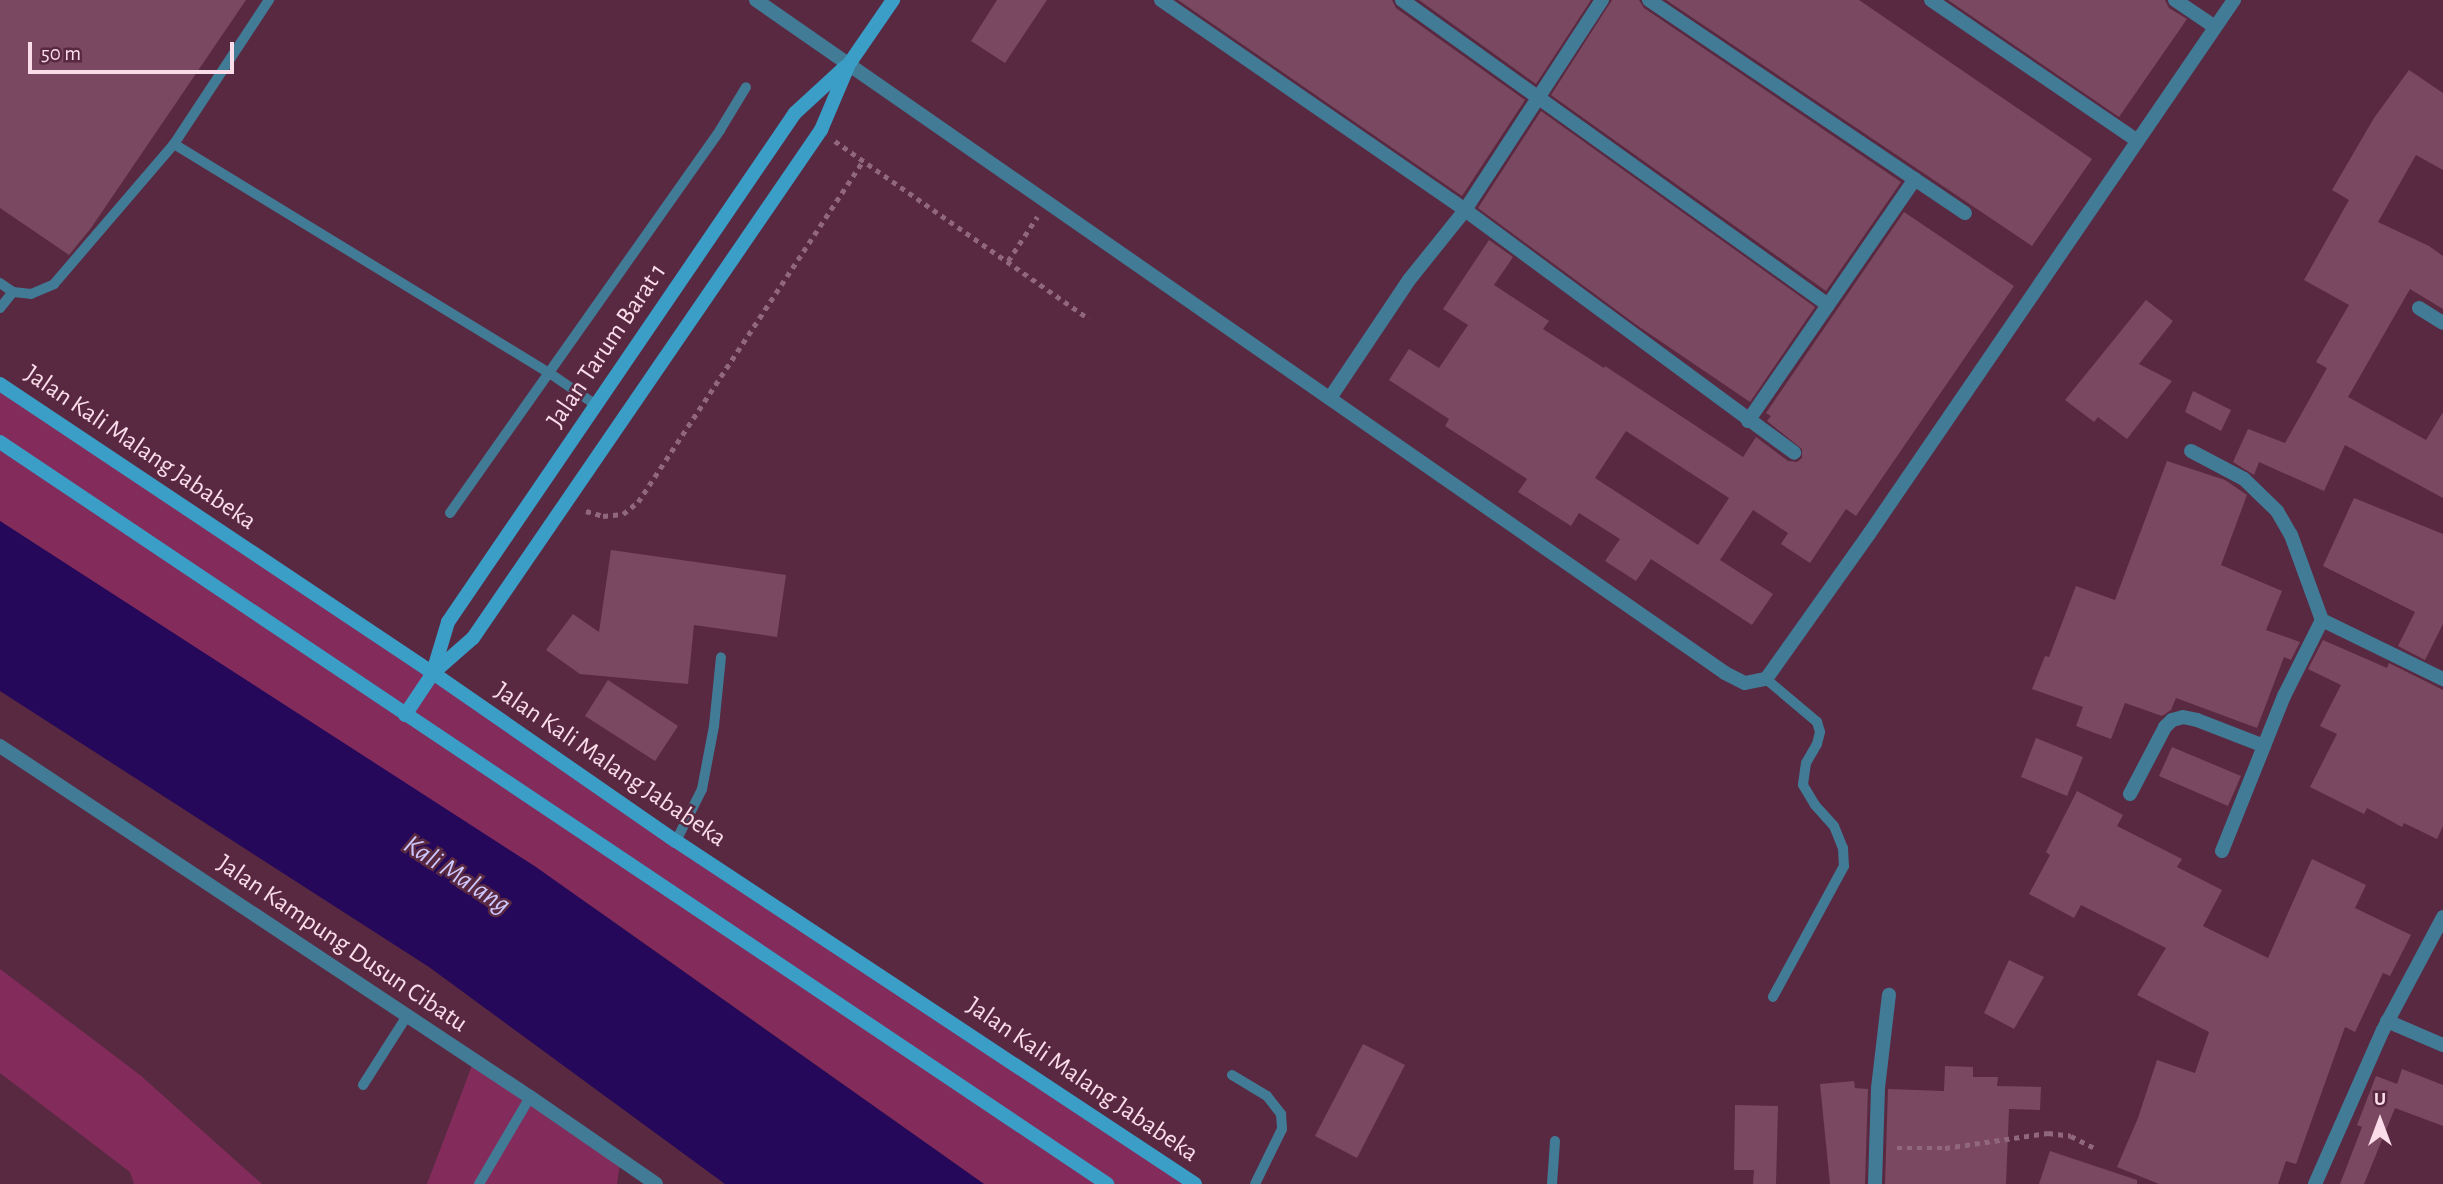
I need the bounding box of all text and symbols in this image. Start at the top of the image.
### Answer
scale bar [32,28,238,72]
text: 50 m [41,43,81,64]
street label: Jalan Tarum Barat 1 [540,258,674,434]
street label: Jalan Kali Malang Jababeka [18,359,262,537]
street label: Jalan Kali Malang Jababeka [488,676,732,854]
water label: Kali Malang [397,828,517,922]
street label: Jalan Kampung Dusun Cibatu [211,848,473,1040]
street label: Jalan Kali Malang Jababeka [960,991,1204,1169]
north arrow [2345,1086,2415,1156]
text: U [2374,1090,2386,1109]

